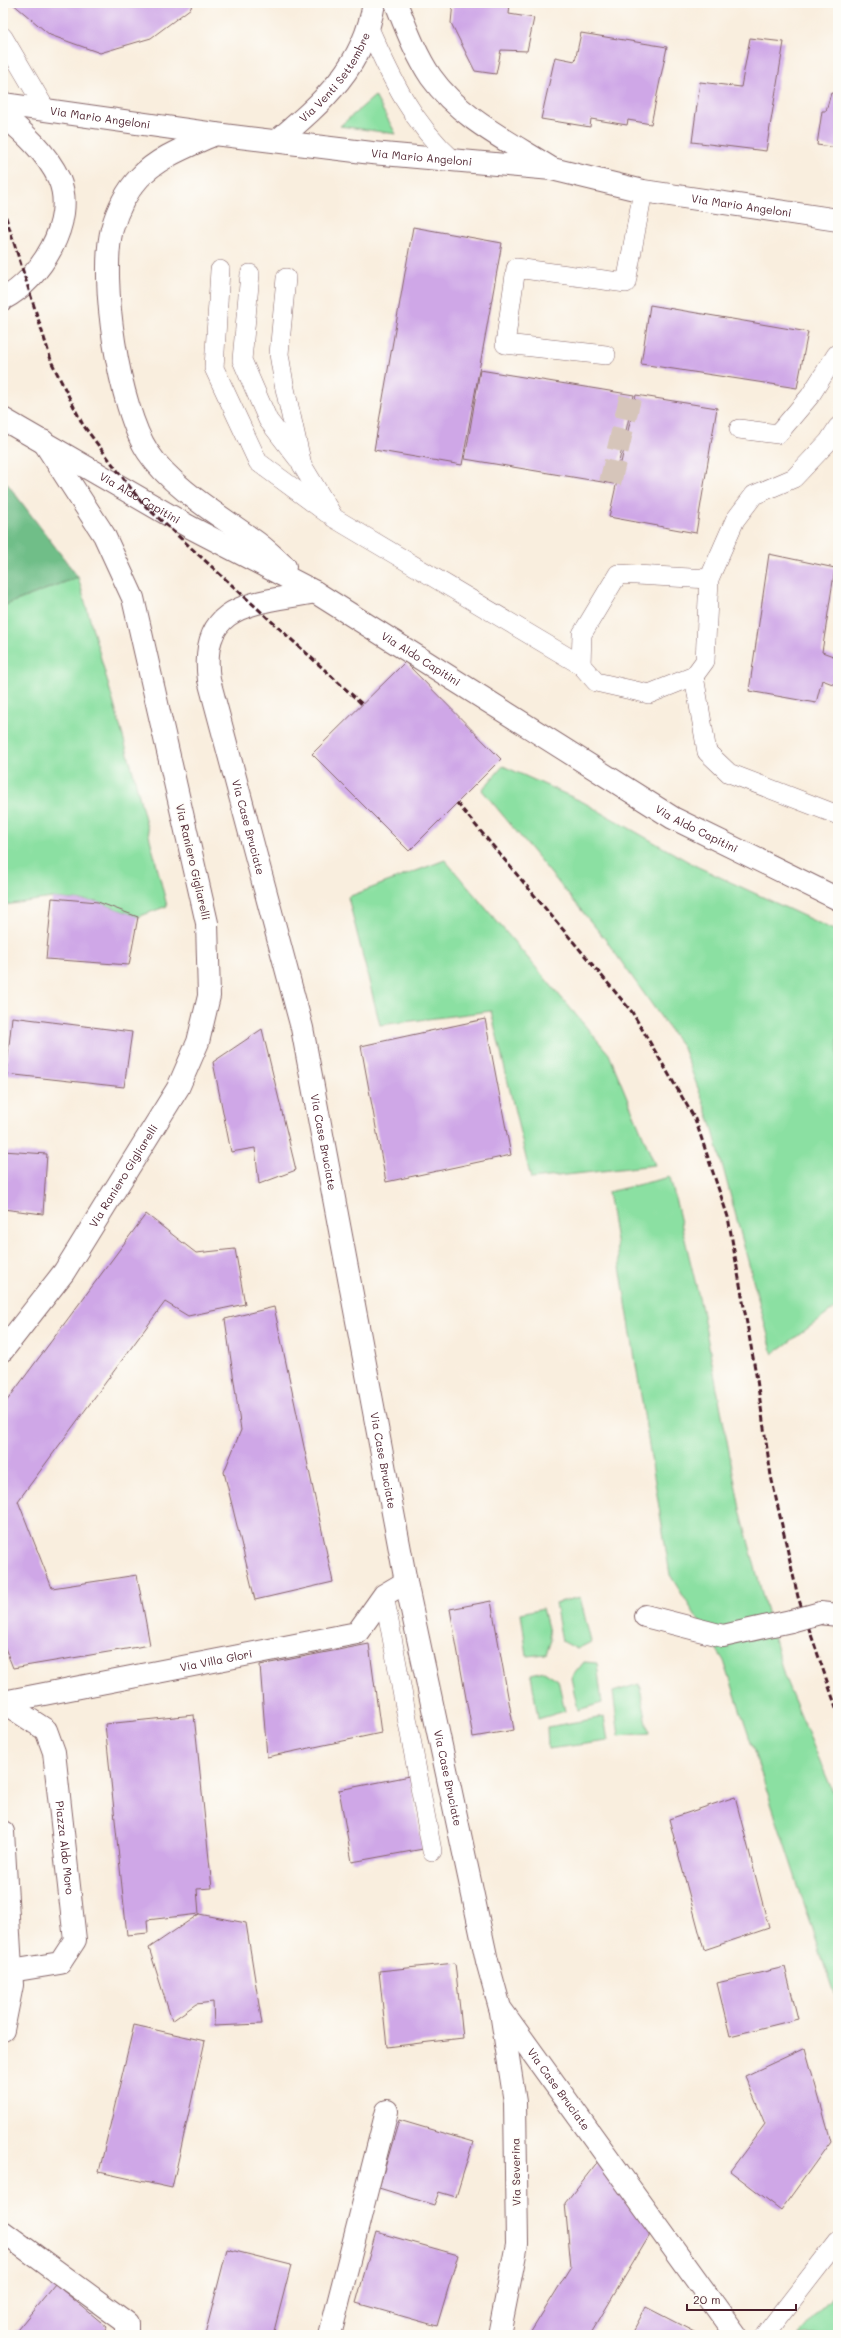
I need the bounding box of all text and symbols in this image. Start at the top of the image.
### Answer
street label: Via Venti Settembre [296,30,373,125]
street label: Via Mario Angeloni [49,103,151,132]
street label: Via Mario Angeloni [371,145,473,169]
street label: Via Mario Angeloni [690,190,793,220]
street label: Via Aldo Capitini [97,468,183,527]
street label: Via Aldo Capitini [379,628,464,689]
street label: Via Case Bruciate [229,778,269,877]
street label: Via Aldo Capitini [653,801,740,856]
street label: Via Raniero Gigliarelli [173,802,214,921]
street label: Via Case Bruciate [307,1092,340,1192]
street label: Via Raniero Gigliarelli [85,1121,161,1230]
street label: Via Case Bruciate [367,1411,400,1510]
street label: Via Villa Glori [178,1646,253,1674]
street label: Via Case Bruciate [431,1728,466,1828]
street label: Piazza Aldo Moro [52,1800,78,1896]
street label: Via Case Bruciate [524,2045,594,2133]
street label: Via Severina [507,2138,524,2206]
scale bar [687,2286,796,2312]
text: 20 m [693,2291,721,2307]

